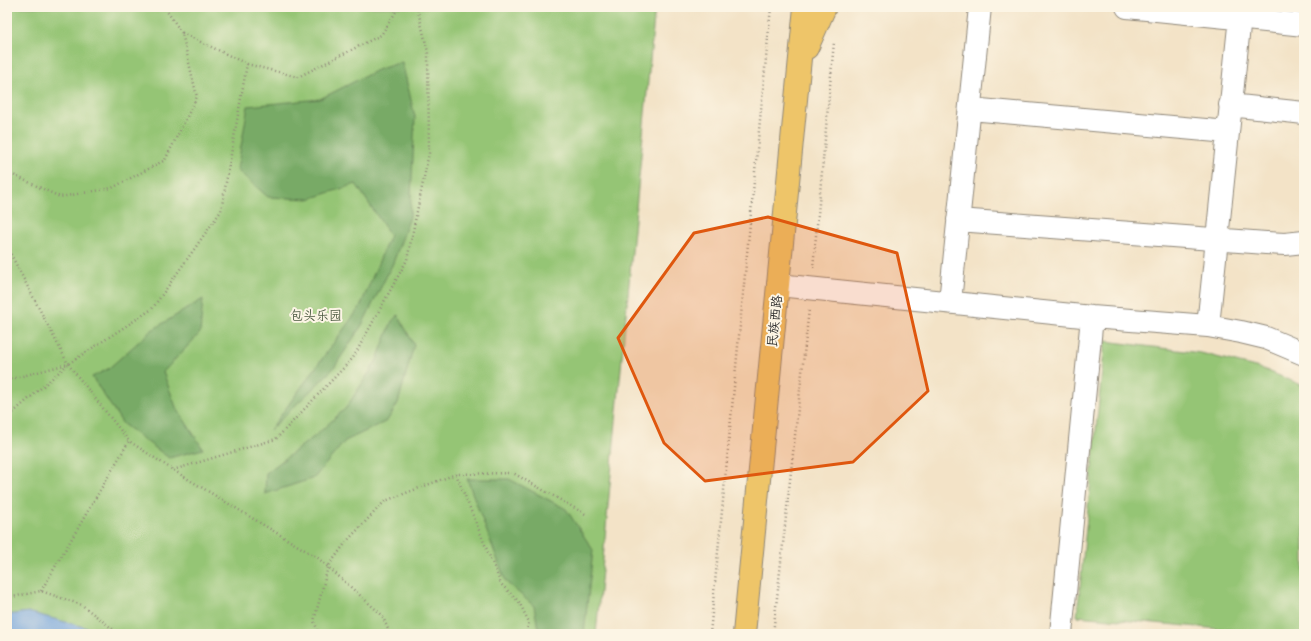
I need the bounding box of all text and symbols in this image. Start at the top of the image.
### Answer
street label: 民族西路 [764,294,785,348]
park label: 包头乐园 [290,308,342,323]

